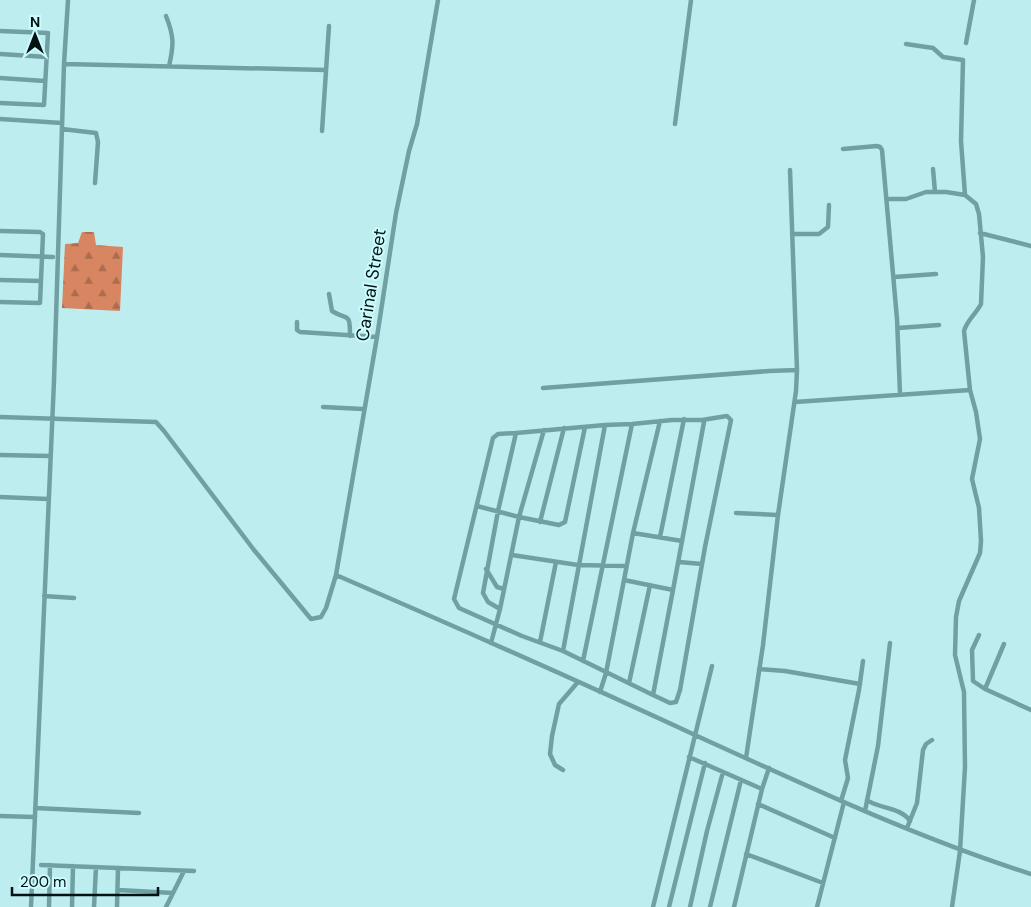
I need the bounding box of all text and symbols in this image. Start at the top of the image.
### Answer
north arrow [10,10,60,60]
text: N [30,13,40,31]
street label: Carinal Street [350,227,392,343]
scale bar [12,864,159,896]
text: 200 m [20,872,66,892]

